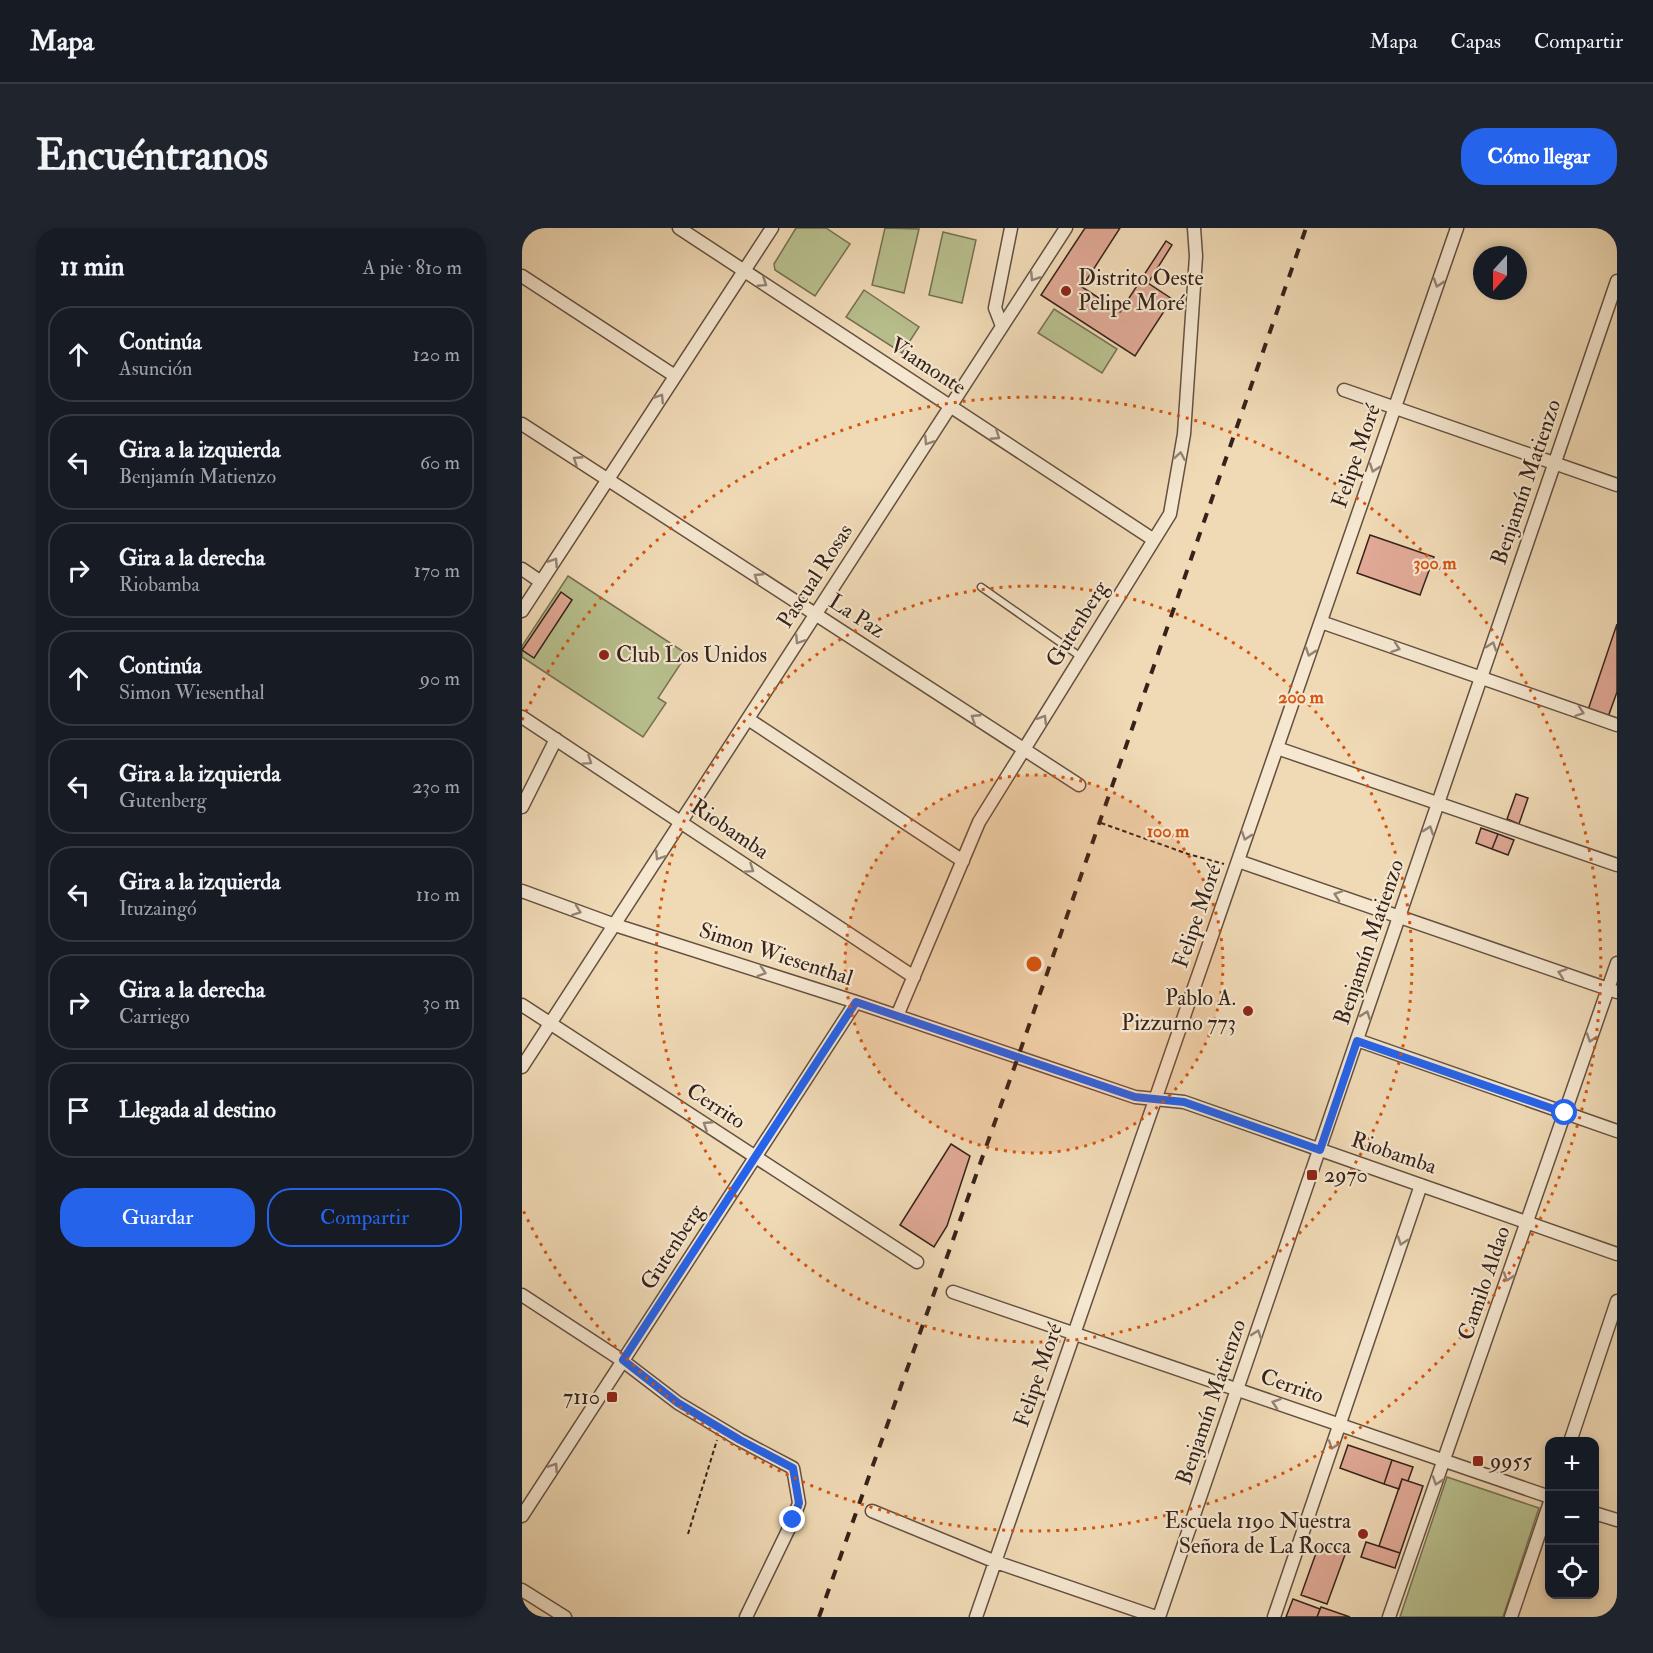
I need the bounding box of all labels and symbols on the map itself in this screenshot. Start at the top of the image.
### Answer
north arrow [1473,246,1527,300]
place label: Distrito Oeste Pelipe Moré [1078,264,1204,318]
one-way arrow [1030,270,1041,281]
one-way arrow [756,276,767,287]
one-way arrow [1432,277,1445,288]
marker: Distrito Oeste Pelipe Moré [1059,284,1073,298]
street label: Viamonte [885,331,971,401]
one-way arrow [653,394,665,404]
street label: Benjamín Matienzo [1485,396,1567,568]
street label: Felipe Moré [1325,400,1388,512]
one-way arrow [990,429,1000,441]
one-way arrow [924,434,935,445]
one-way arrow [1173,451,1186,461]
one-way arrow [573,456,584,467]
one-way arrow [1368,462,1381,473]
street label: Pascual Rosas [771,519,859,633]
text: 300 m [1413,552,1458,575]
one-way arrow [547,558,558,569]
one-way arrow [754,574,765,585]
street label: Gutenberg [1040,575,1115,672]
street label: La Paz [824,587,891,645]
one-way arrow [795,633,806,644]
one-way arrow [1390,640,1401,653]
place label: Club Los Unidos [616,641,767,669]
one-way arrow [1485,641,1498,652]
one-way arrow [1305,646,1318,657]
marker: Club Los Unidos [597,648,611,662]
text: 200 m [1278,686,1325,709]
one-way arrow [1574,705,1585,718]
one-way arrow [971,714,982,725]
one-way arrow [1036,715,1048,725]
one-way arrow [582,753,592,765]
street label: Riobamba [685,793,775,866]
text: 100 m [1147,820,1190,843]
one-way arrow [1422,825,1435,836]
one-way arrow [1241,830,1254,841]
one-way arrow [655,849,666,860]
street label: Benjamín Matienzo [1328,856,1410,1028]
street label: Felipe Moré [1166,860,1229,972]
one-way arrow [744,862,755,873]
one-way arrow [1333,890,1344,903]
one-way arrow [571,903,582,916]
street label: Simon Wiesenthal [695,916,857,992]
centre of rings [1024,954,1044,974]
one-way arrow [756,965,767,977]
one-way arrow [1557,968,1568,980]
place label: Pablo A. Pizzurno 773 [1121,984,1236,1037]
marker: Pablo A. Pizzurno 773 [1241,1004,1255,1018]
one-way arrow [1359,1010,1371,1021]
one-way arrow [1585,1032,1598,1043]
street label: Cerrito [681,1077,751,1135]
route start [1551,1099,1577,1125]
one-way arrow [703,1121,714,1132]
street label: Riobamba [1347,1125,1441,1181]
place label: 2970 [1324,1161,1368,1189]
marker: 2970 [1305,1168,1319,1182]
street label: Gutenberg [634,1198,711,1295]
street label: Camilo Aldao [1451,1222,1517,1344]
one-way arrow [1397,1235,1410,1246]
one-way arrow [1502,1271,1515,1282]
street label: Benjamín Matienzo [1170,1316,1252,1488]
street label: Felipe Moré [1007,1319,1070,1431]
one-way arrow [1250,1329,1262,1340]
street label: Cerrito [1257,1362,1327,1410]
place label: 7110 [563,1383,600,1411]
marker: 7110 [605,1390,619,1404]
one-way arrow [1271,1398,1282,1410]
one-way arrow [1327,1439,1340,1450]
place label: 9955 [1488,1447,1532,1475]
marker: 9955 [1471,1454,1485,1468]
one-way arrow [547,1462,558,1473]
one-way arrow [1431,1475,1444,1486]
route end [779,1506,805,1532]
place label: Escuela 1190 Nuestra Señora de La Rocca [1164,1507,1352,1560]
marker: Escuela 1190 Nuestra Señora de La Rocca [1356,1527,1370,1541]

